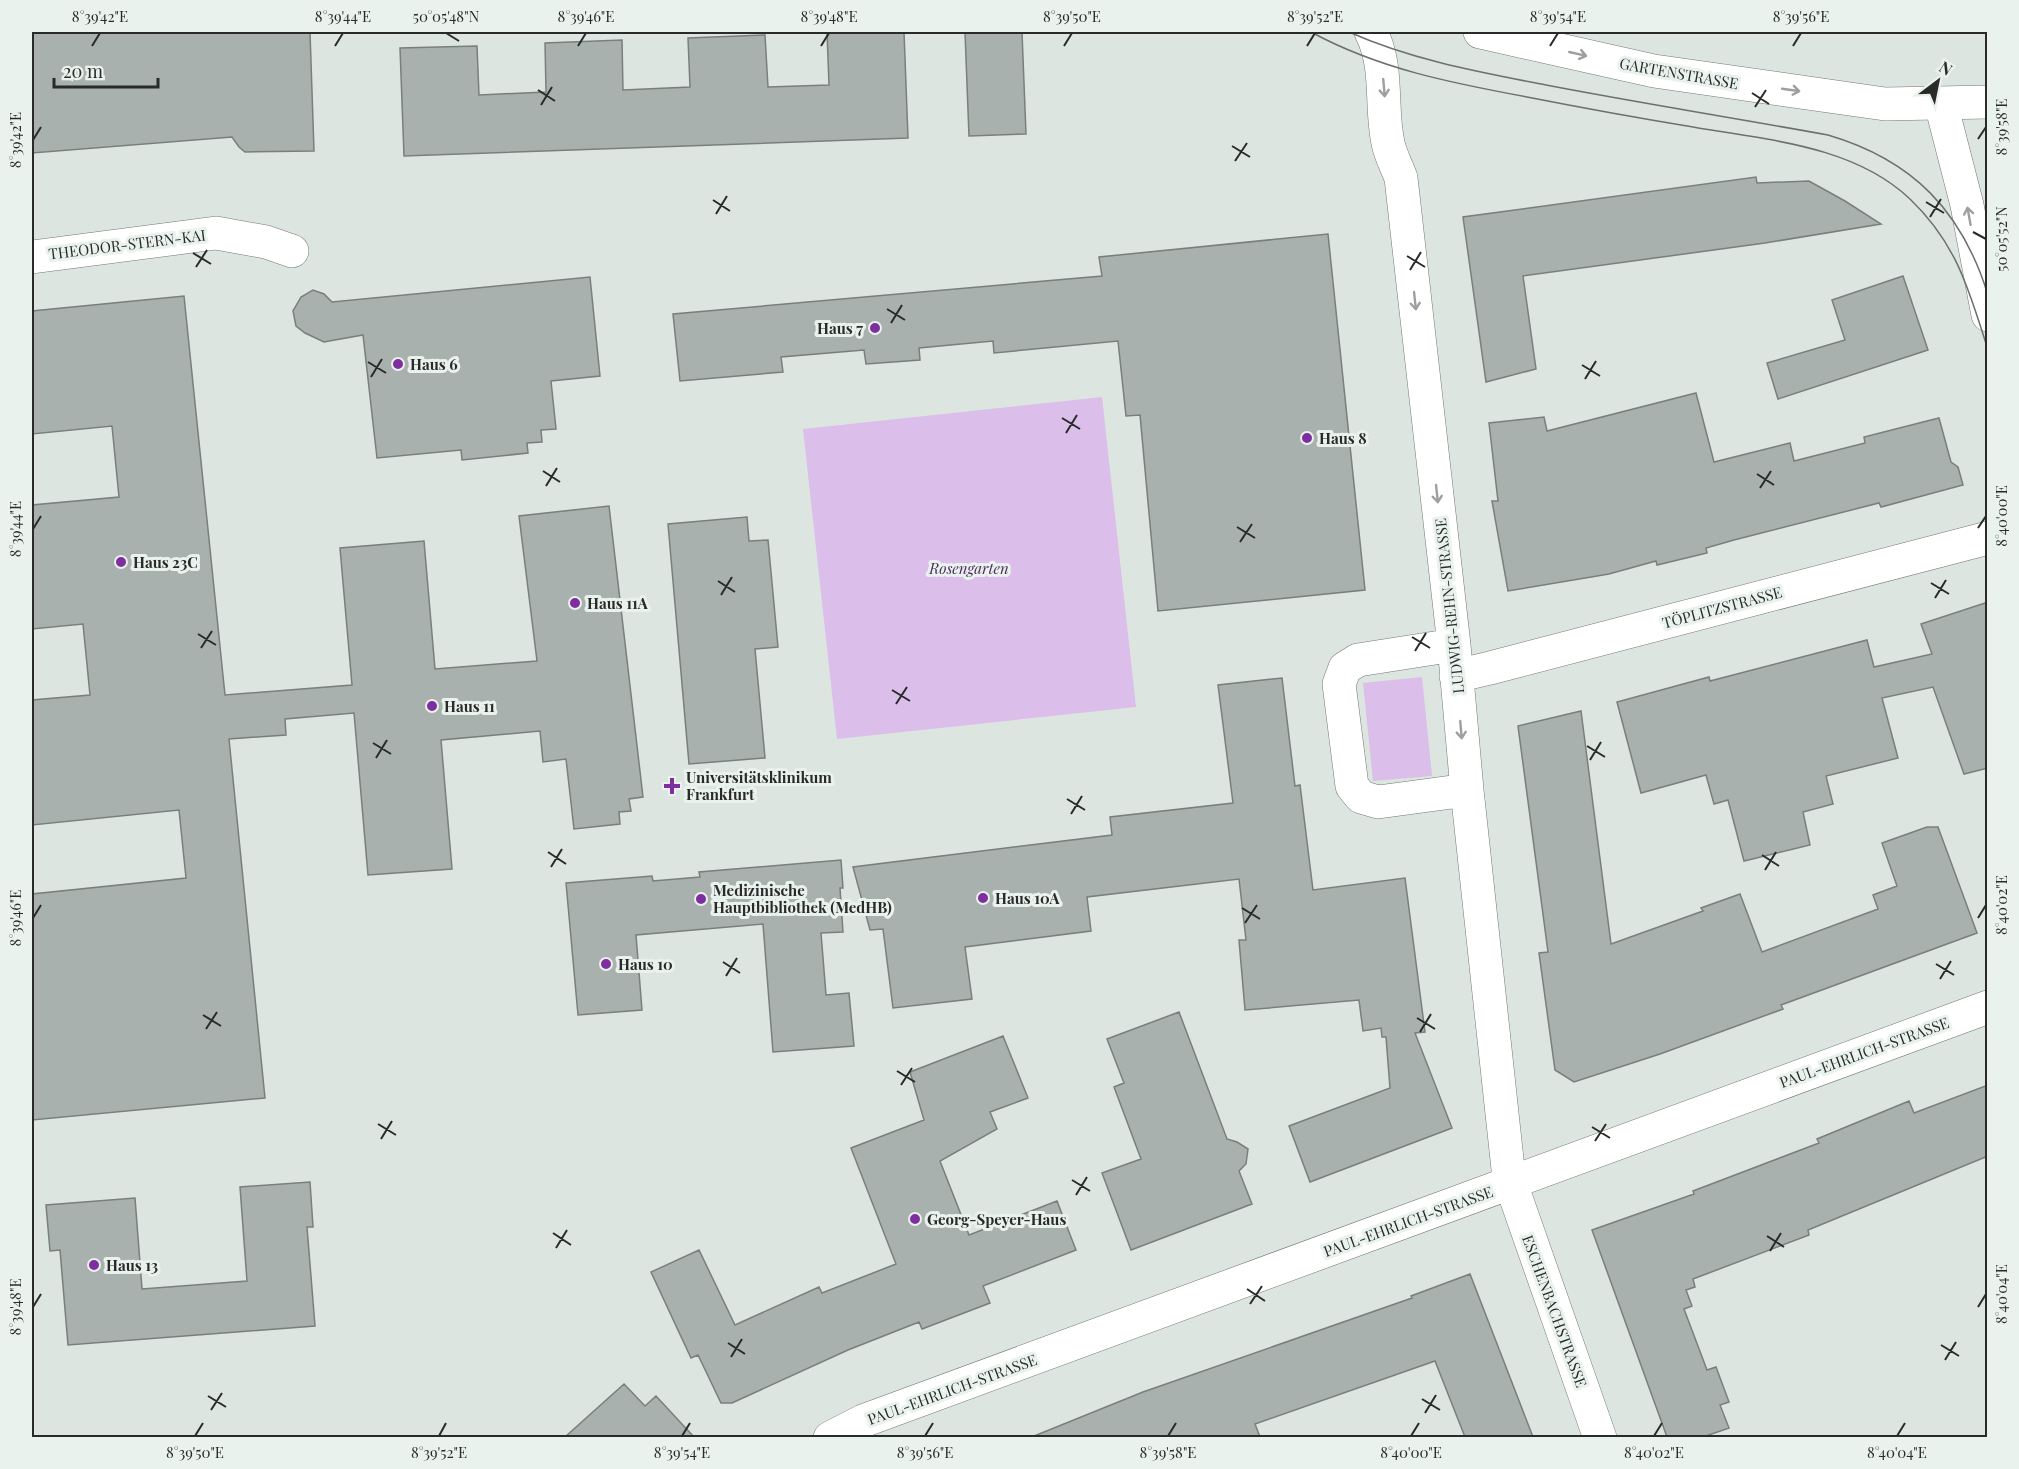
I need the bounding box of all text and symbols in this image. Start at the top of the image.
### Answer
text: 8°39'42"E [72,6,128,26]
text: 8°39'44"E [315,6,371,26]
text: 50°05'48"N [413,6,480,26]
text: 8°39'46"E [558,6,614,26]
text: 8°39'48"E [800,6,858,26]
text: 8°39'50"E [1043,6,1101,26]
text: 8°39'52"E [1287,6,1343,26]
text: 8°39'54"E [1530,6,1586,26]
text: 8°39'56"E [1773,6,1829,26]
one-way arrow [1568,49,1588,60]
scale bar [54,51,158,89]
north arrow [1908,51,1968,111]
street label: GARTENSTRASSE [1618,53,1740,93]
text: N [1936,56,1957,80]
text: 20 m [63,59,103,83]
one-way arrow [1379,78,1390,98]
one-way arrow [1781,85,1800,96]
text: 8°39'58"E [1991,98,2011,156]
text: 8°39'42"E [5,112,25,168]
text: 50°05'52"N [1991,206,2011,272]
one-way arrow [1964,207,1975,226]
street label: THEODOR-STERN-KAI [47,224,207,264]
one-way arrow [1410,290,1421,310]
place label: Haus 7 [817,318,863,338]
marker: Haus 7 [868,321,882,335]
place label: Haus 6 [410,354,458,374]
marker: Haus 6 [391,357,405,371]
place label: Haus 8 [1319,428,1367,448]
marker: Haus 8 [1300,431,1314,445]
one-way arrow [1432,484,1443,504]
text: 8°40'00"E [1991,485,2011,547]
text: 8°39'44"E [5,501,25,557]
street label: LUDWIG-REHN-STRASSE [1430,517,1468,695]
place label: Haus 23C [133,552,198,572]
marker: Haus 23C [114,555,128,569]
park label: Rosengarten [928,558,1009,578]
street label: TÖPLITZSTRASSE [1660,581,1784,633]
place label: Haus 11A [587,593,649,613]
marker: Haus 11A [568,596,582,610]
place label: Haus 11 [444,696,495,716]
marker: Haus 11 [425,699,439,713]
one-way arrow [1456,720,1467,740]
place label: Universitätsklinikum Frankfurt [686,767,832,804]
marker: Universitätsklinikum Frankfurt [663,777,681,795]
text: 8°40'02"E [1991,875,2011,935]
place label: Medizinische Hauptbibliothek (MedHB) [713,880,892,917]
place label: Haus 10A [995,888,1061,908]
text: 8°39'46"E [5,890,25,946]
marker: Haus 10A [976,891,990,905]
marker: Medizinische Hauptbibliothek (MedHB) [694,892,708,906]
place label: Haus 10 [618,954,673,974]
marker: Haus 10 [599,957,613,971]
street label: PAUL-EHRLICH-STRASSE [1776,1012,1952,1092]
street label: PAUL-EHRLICH-STRASSE [1320,1181,1496,1261]
place label: Georg-Speyer-Haus [927,1209,1066,1229]
marker: Georg-Speyer-Haus [908,1212,922,1226]
street label: ESCHENBACHSTRASSE [1518,1232,1592,1390]
place label: Haus 13 [106,1255,158,1275]
marker: Haus 13 [87,1258,101,1272]
text: 8°40'04"E [1991,1264,2011,1324]
text: 8°39'48"E [5,1278,25,1336]
street label: PAUL-EHRLICH-STRASSE [864,1349,1040,1429]
text: 8°39'50"E [166,1442,224,1462]
text: 8°39'52"E [411,1442,467,1462]
text: 8°39'54"E [654,1442,710,1462]
text: 8°39'56"E [897,1442,953,1462]
text: 8°39'58"E [1139,1442,1197,1462]
text: 8°40'00"E [1380,1442,1442,1462]
text: 8°40'02"E [1624,1442,1684,1462]
text: 8°40'04"E [1867,1442,1927,1462]

